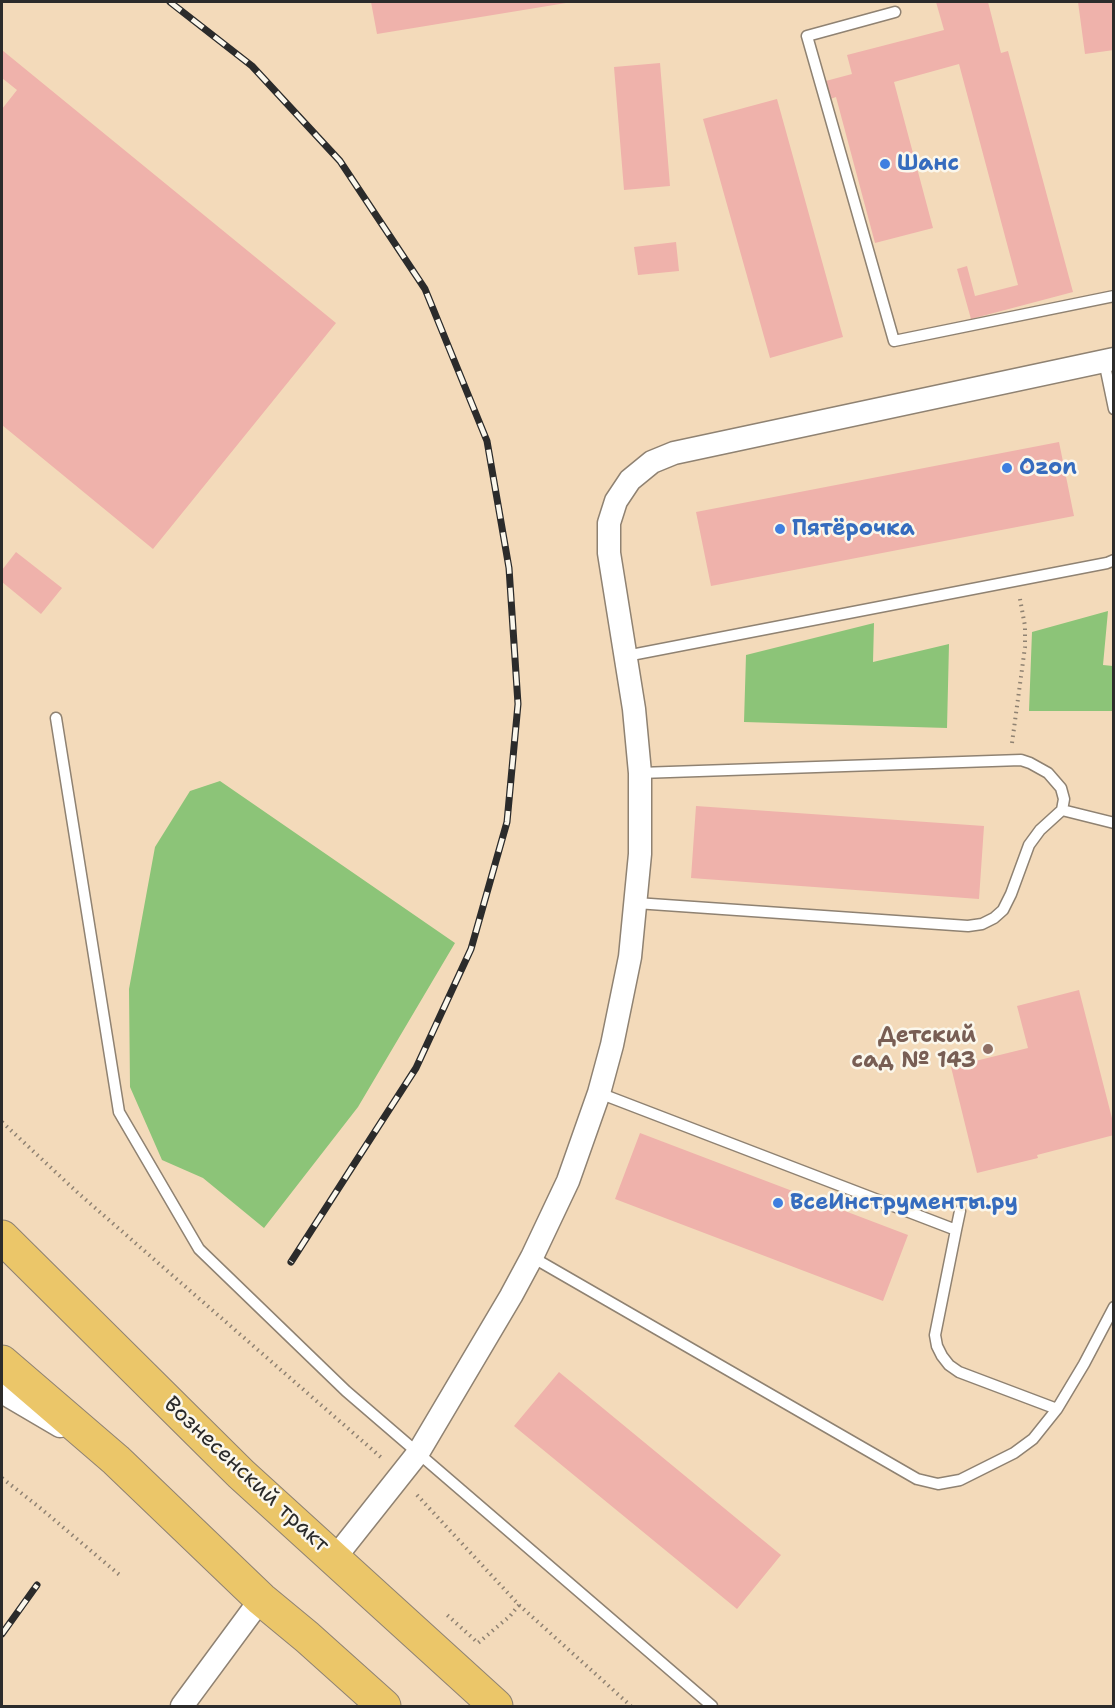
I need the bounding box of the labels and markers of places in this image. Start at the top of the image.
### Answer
place label: Шанс [897,151,959,177]
marker: Шанс [878,157,892,171]
place label: Ozon [1019,455,1077,481]
marker: Ozon [1000,461,1014,475]
place label: Пятёрочка [792,516,915,542]
marker: Пятёрочка [773,522,787,536]
place label: Детский сад № 143 [852,1023,976,1074]
marker: Детский сад № 143 [981,1042,995,1056]
place label: ВсеИнструменты.ру [790,1190,1018,1216]
marker: ВсеИнструменты.ру [771,1196,785,1210]

